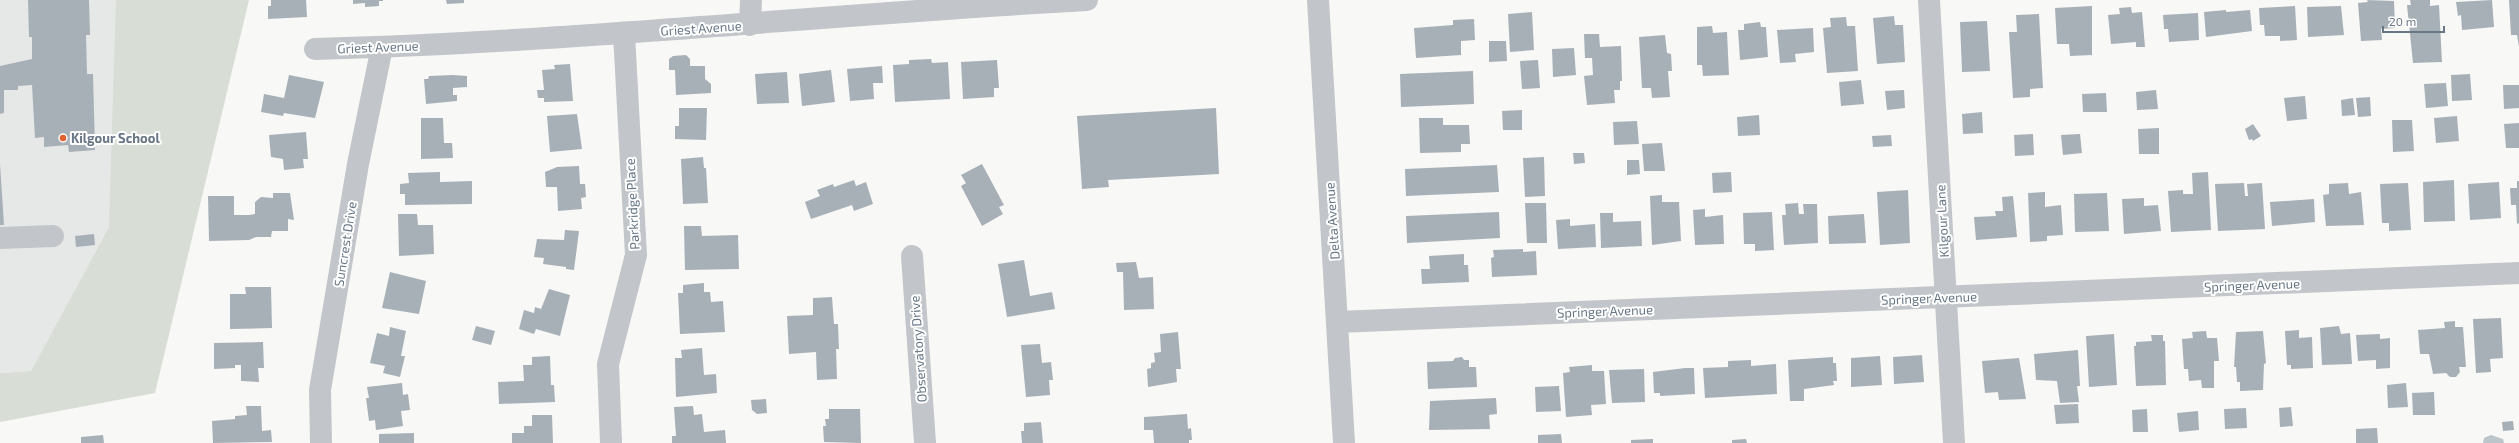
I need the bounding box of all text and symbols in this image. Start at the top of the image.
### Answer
scale bar [2383,8,2444,34]
text: 20 m [2389,14,2416,28]
street label: Griest Avenue [660,17,742,39]
street label: Griest Avenue [337,38,419,56]
place label: Kilgour School [71,130,160,146]
marker: Kilgour School [58,133,68,143]
street label: Parkridge Place [622,158,642,250]
street label: Delta Avenue [1321,182,1343,260]
street label: Kilgour Lane [1932,184,1952,258]
street label: Suncrest Drive [330,200,360,288]
street label: Springer Avenue [2204,275,2300,295]
street label: Springer Avenue [1881,288,1977,308]
street label: Observatory Drive [906,295,930,403]
street label: Springer Avenue [1557,301,1653,321]

